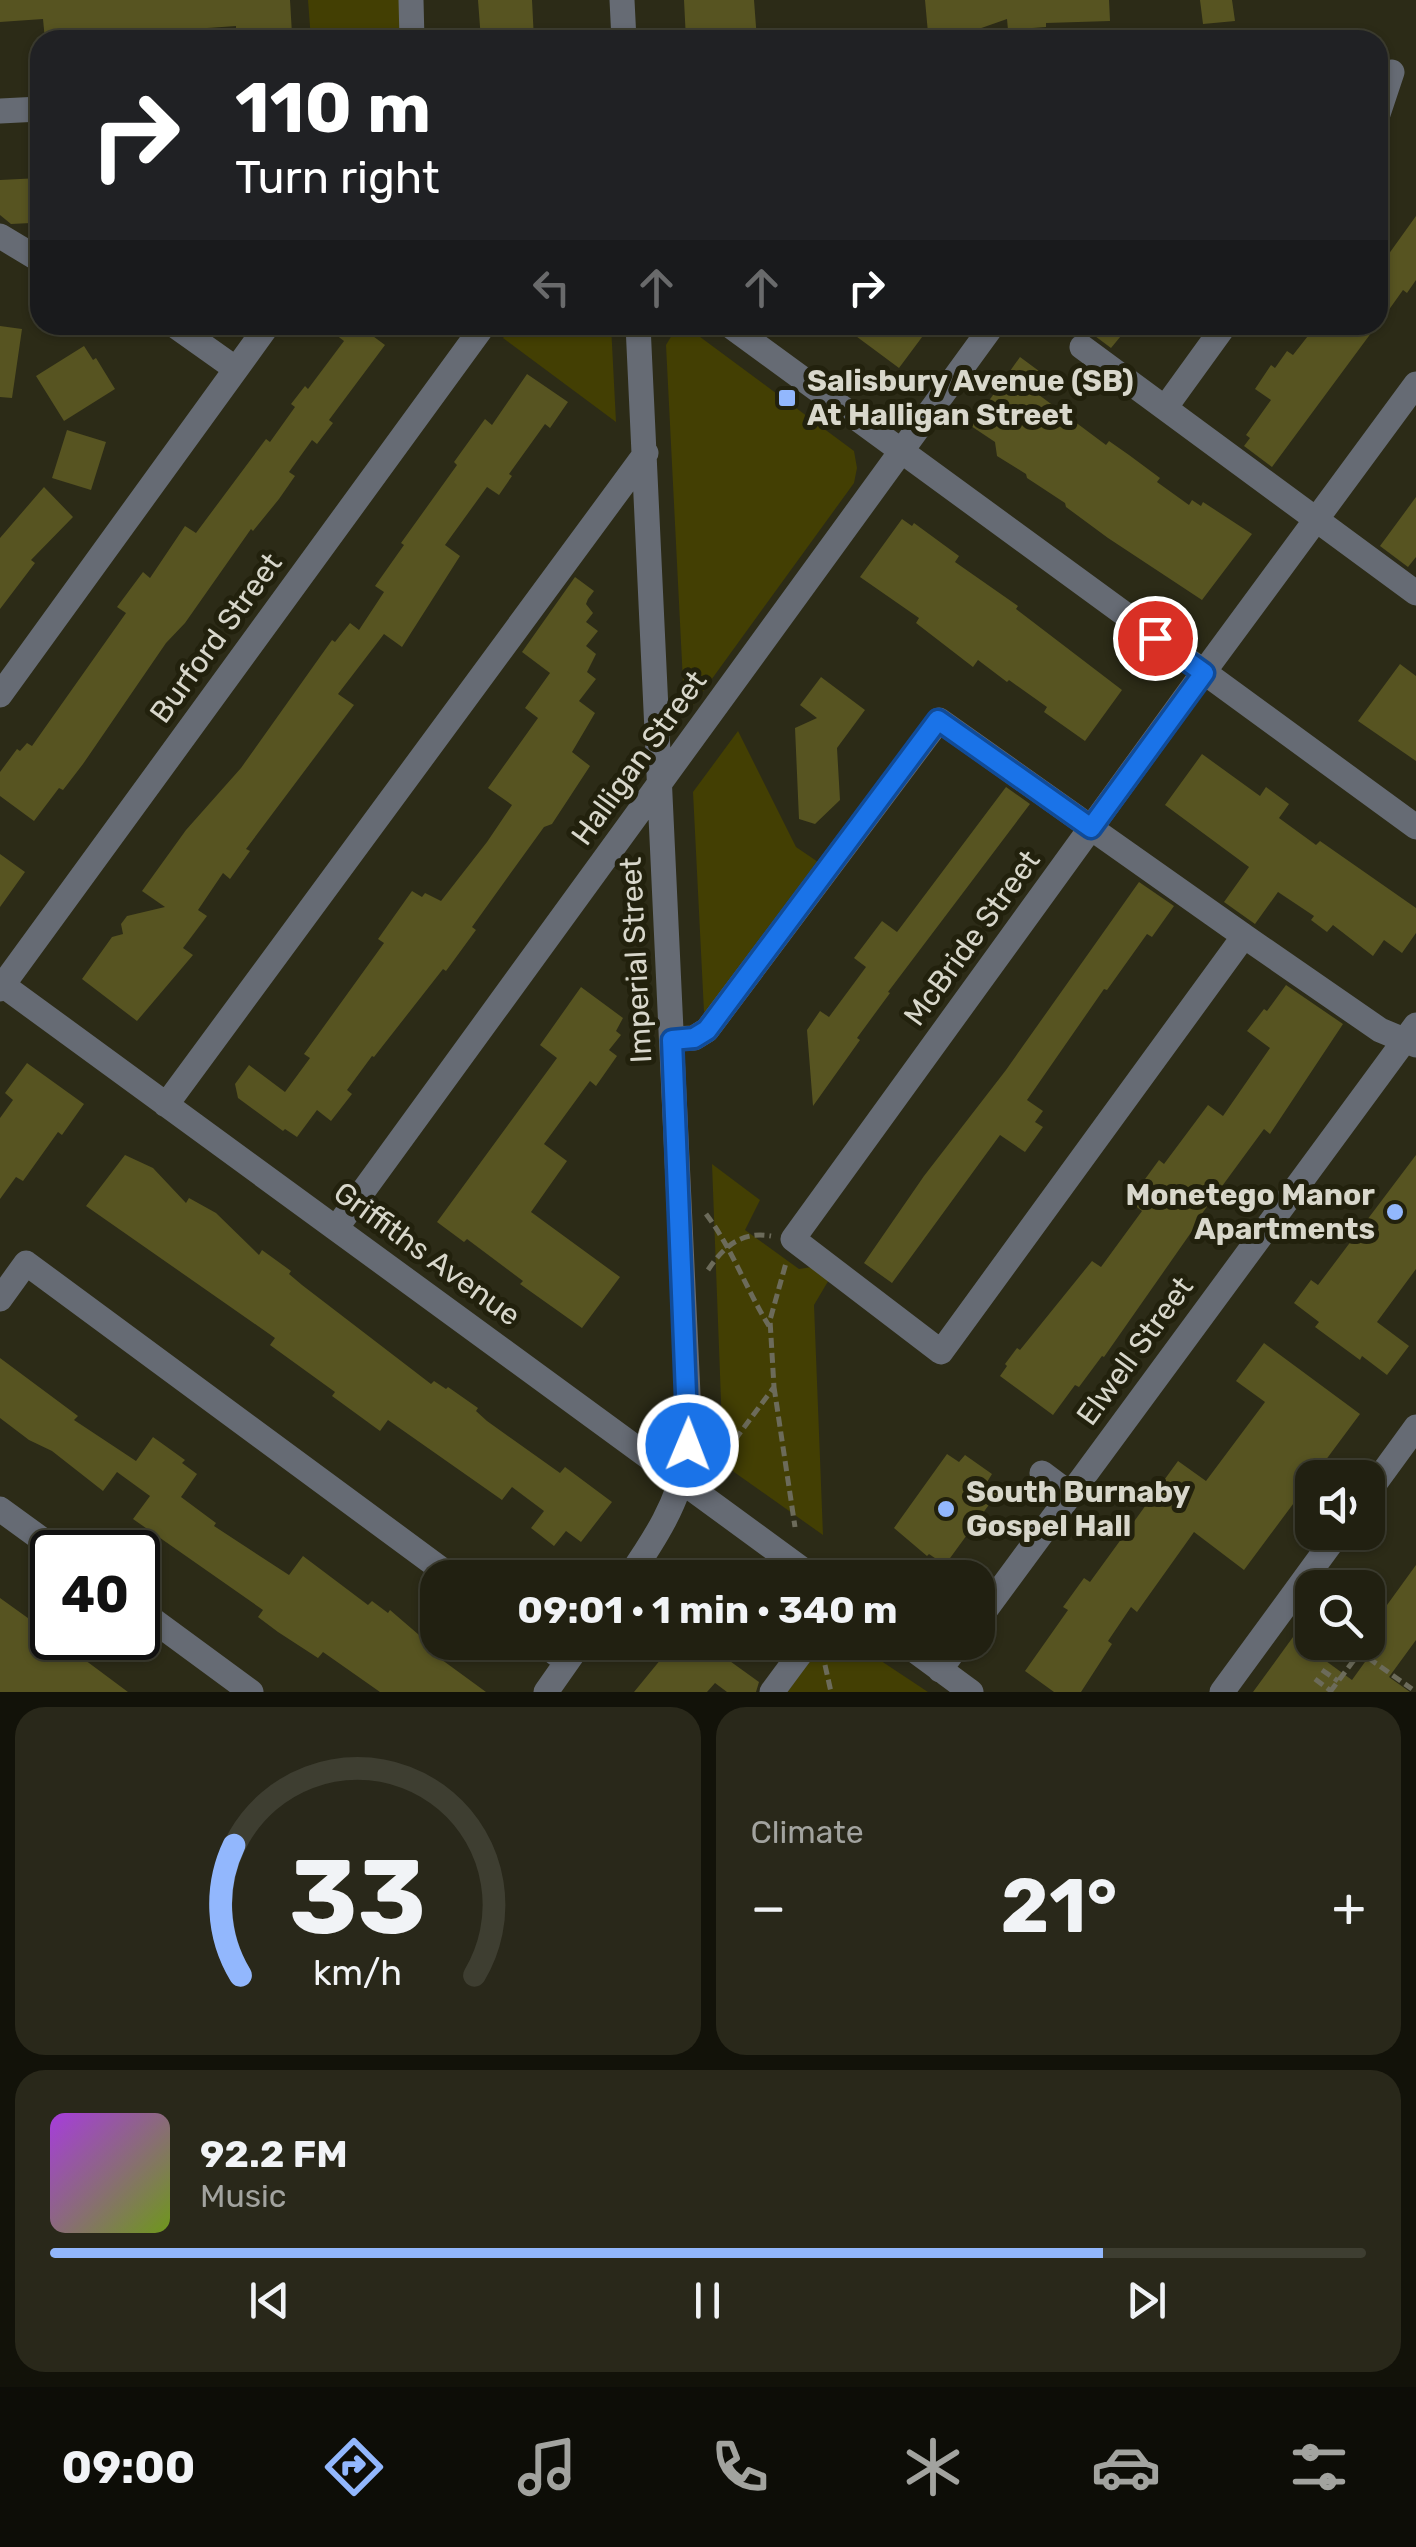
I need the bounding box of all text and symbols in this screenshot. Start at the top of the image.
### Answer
text: 110 m [235,67,431,150]
icon: right [70,70,200,200]
text: Turn right [235,151,439,204]
icon: left [524,260,579,315]
icon: ahead [629,260,684,315]
icon: ahead [734,260,789,315]
icon: right [839,260,894,315]
place label: Salisbury Avenue (SB) At Halligan Street [807,363,1134,433]
marker: Salisbury Avenue (SB) At Halligan Street [776,387,798,409]
street label: Burford Street [142,546,290,730]
pin [1113,596,1198,681]
icon: arrive [1128,611,1183,666]
street label: Halligan Street [564,664,714,852]
street label: McBride Street [896,843,1048,1033]
street label: Imperial Street [613,856,659,1064]
street label: Griffiths Avenue [327,1174,527,1334]
place label: Monetego Manor Apartments [1125,1177,1375,1247]
marker: Monetego Manor Apartments [1384,1201,1406,1223]
street label: Elwell Street [1069,1270,1201,1432]
position arrow [636,1393,740,1497]
map controls [1295,1460,1385,1660]
button: sound [1295,1460,1385,1550]
place label: South Burnaby Gospel Hall [966,1474,1191,1544]
marker: South Burnaby Gospel Hall [935,1498,957,1520]
speed limit sign: 40 [30,1530,160,1660]
button: search [1295,1570,1385,1660]
text: 09:01 · 1 min · 340 m [517,1587,898,1633]
text: Climate [751,1813,864,1851]
text: 33 [289,1836,426,1959]
text: 21° [1001,1862,1117,1951]
text: − [751,1875,786,1940]
text: + [1332,1875,1366,1940]
text: km/h [313,1952,402,1994]
text: 92.2 FM [200,2131,348,2177]
text: Music [200,2177,286,2215]
icon: previous [242,2273,297,2328]
icon: pause [680,2273,735,2328]
icon: next [1119,2273,1174,2328]
icon: directions [319,2432,389,2502]
icon: music [512,2432,582,2502]
icon: phone [705,2432,775,2502]
icon: climate [898,2432,968,2502]
icon: car [1091,2432,1161,2502]
icon: filters [1284,2432,1354,2502]
text: 09:00 [62,2441,195,2494]

